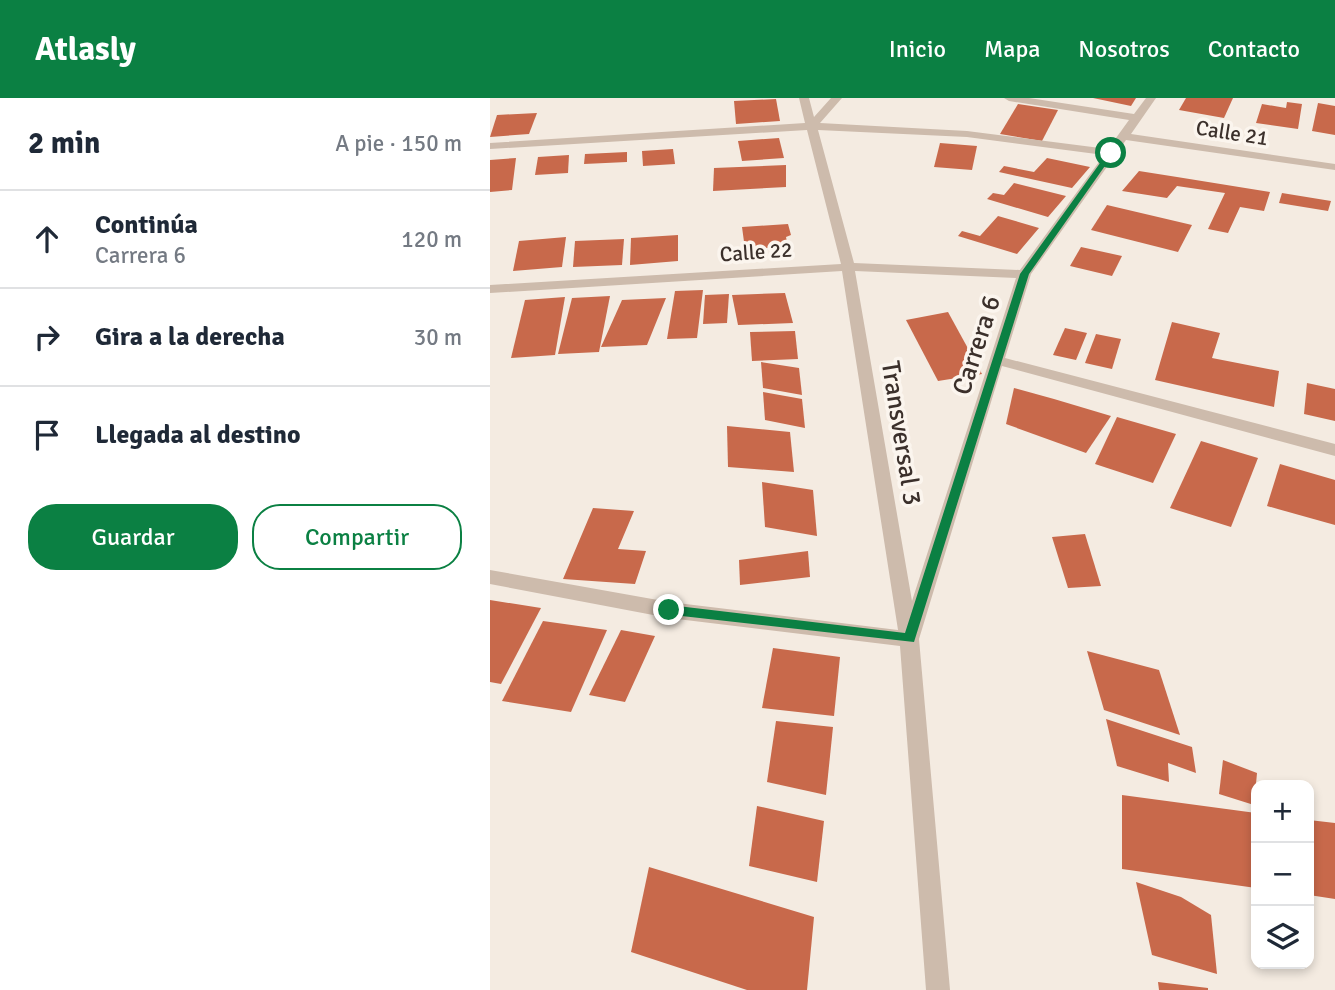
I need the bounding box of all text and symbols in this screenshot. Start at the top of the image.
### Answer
text: Atlasly [35,29,136,70]
text: Inicio [889,34,946,64]
text: Mapa [984,34,1040,64]
text: Nosotros [1078,34,1170,64]
text: Contacto [1208,34,1300,64]
street label: Calle 21 [1194,114,1270,152]
text: 2 min [28,125,100,162]
text: A pie · 150 m [335,129,462,158]
route start [1095,137,1126,168]
text: Continúa [95,209,198,241]
icon: ahead [28,220,66,258]
text: 120 m [401,225,462,254]
street label: Calle 22 [719,236,793,268]
text: Carrera 6 [95,241,186,270]
street label: Carrera 6 [946,292,1008,399]
icon: right [28,318,66,356]
text: Gira a la derecha [95,321,285,353]
text: 30 m [414,323,462,352]
street label: Transversal 3 [874,359,928,508]
icon: arrive [28,416,66,454]
text: Llegada al destino [95,419,301,451]
button: Guardar [28,504,238,570]
button: Compartir [252,504,462,570]
route end [653,594,684,625]
map controls [1251,780,1314,969]
button: + [1251,780,1314,843]
button: − [1251,843,1314,906]
button: layers [1251,906,1314,969]

